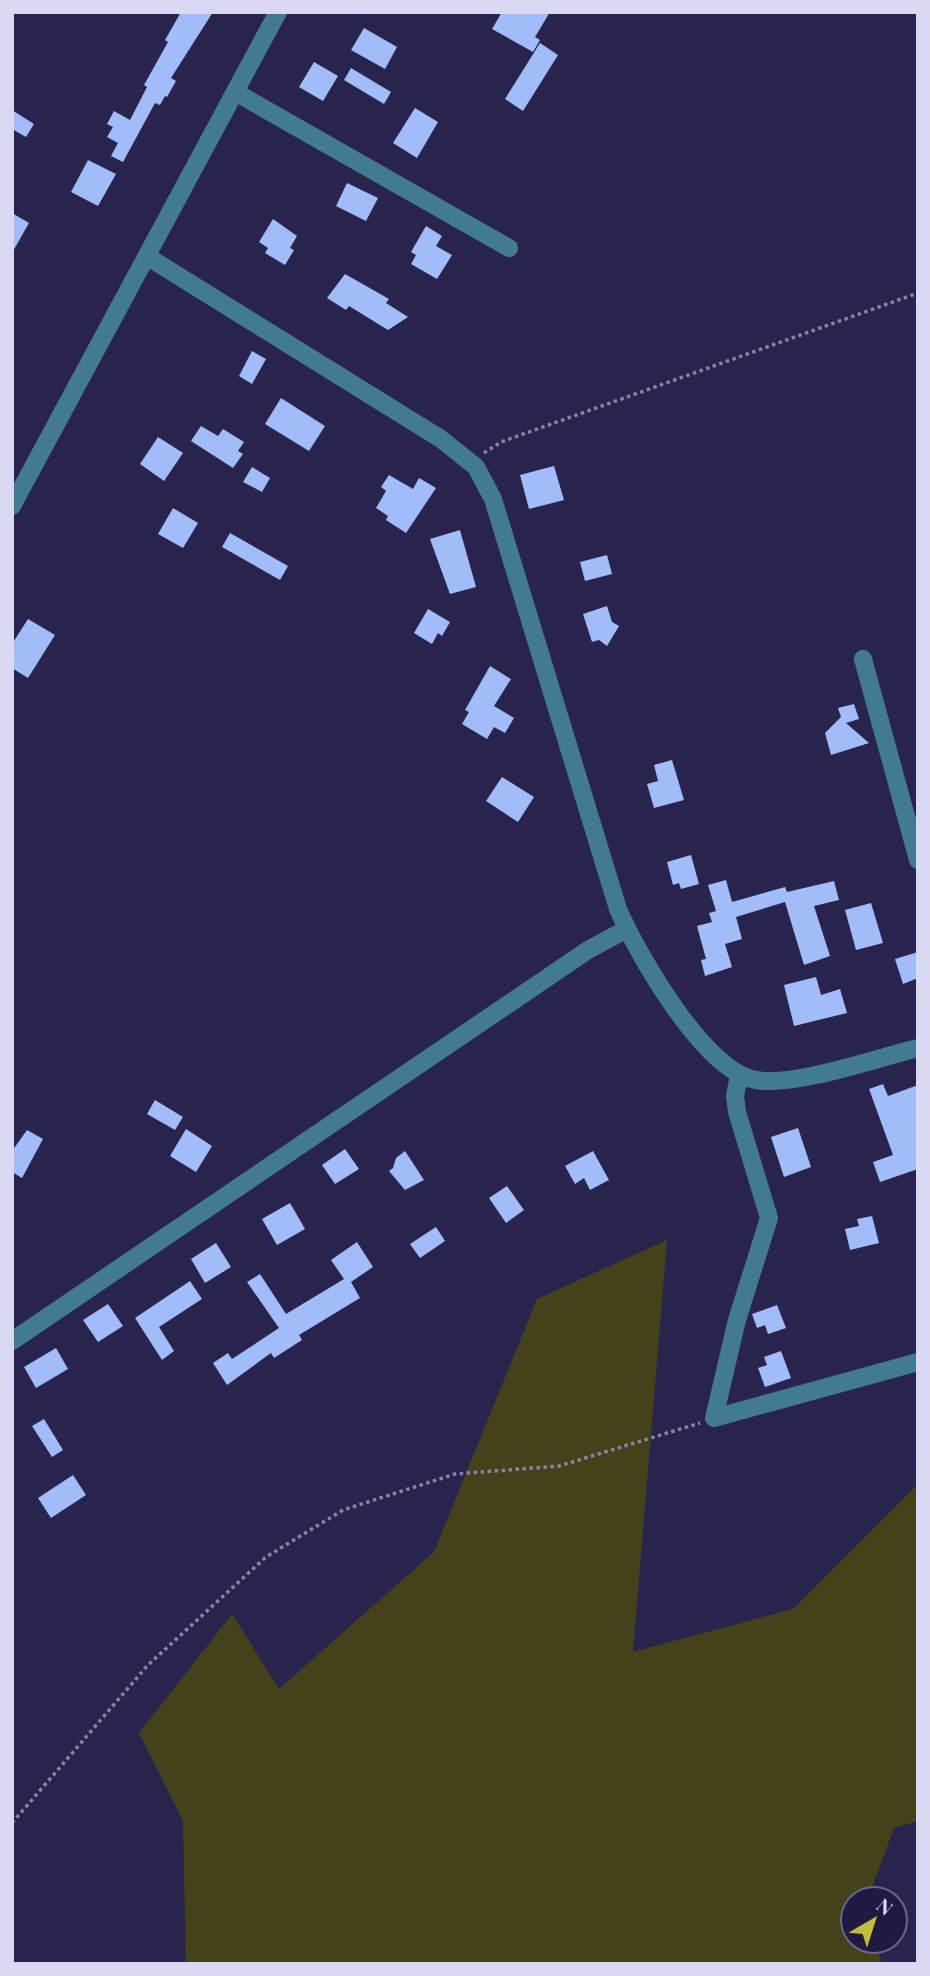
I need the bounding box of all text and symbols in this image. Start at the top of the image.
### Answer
north arrow [839,1885,909,1955]
text: N [872,1892,899,1921]

